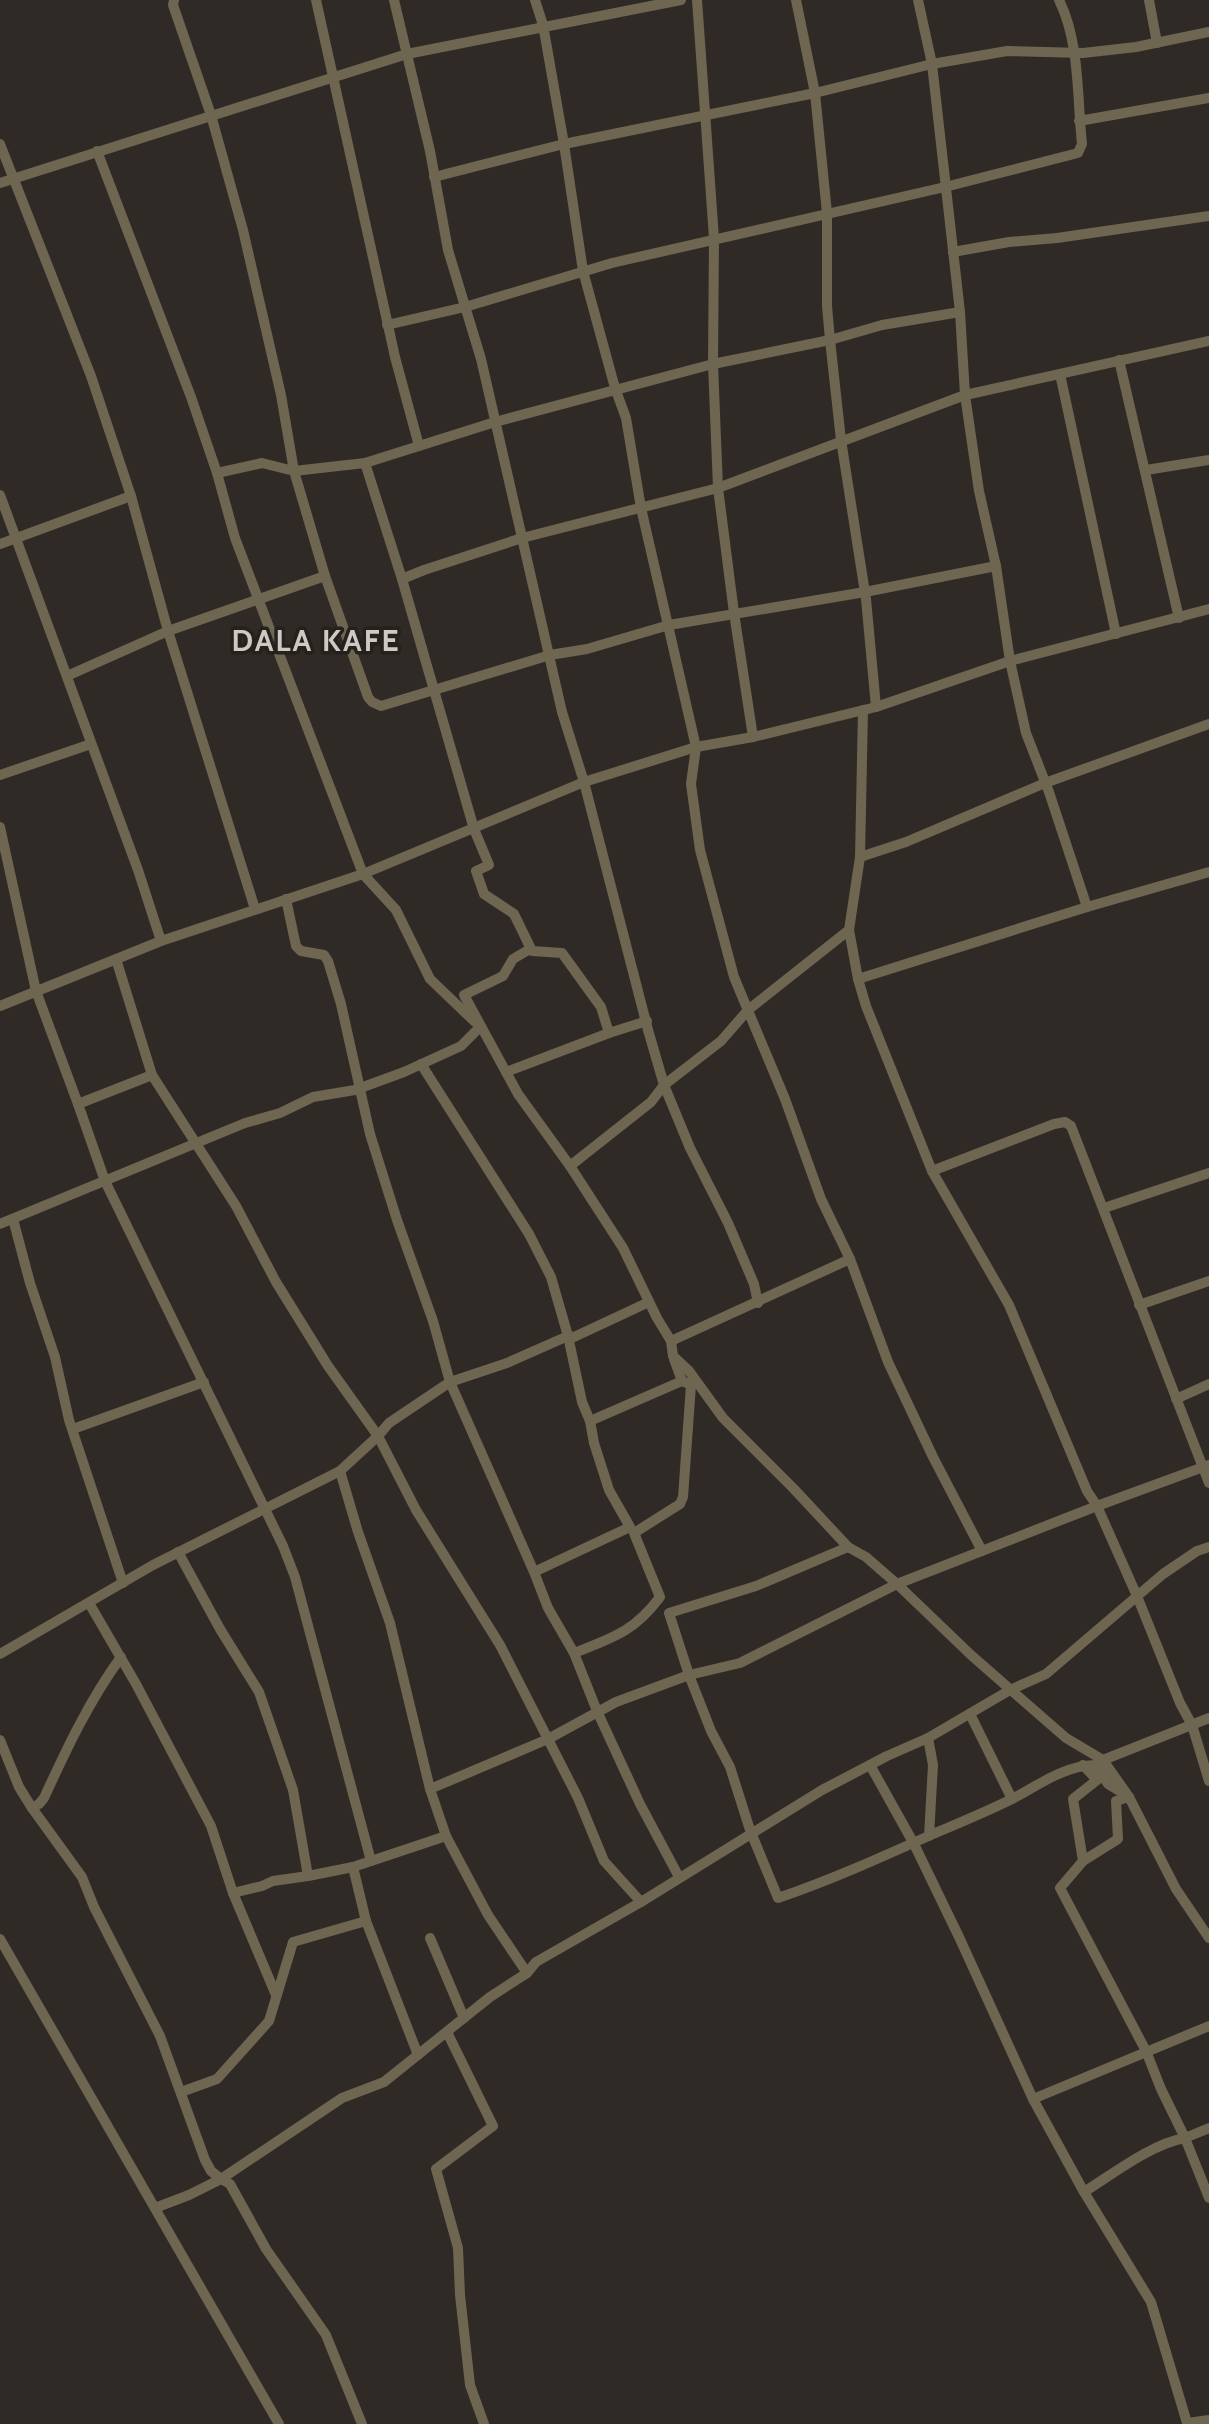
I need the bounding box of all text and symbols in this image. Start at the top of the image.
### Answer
district label: DALA KAFE [232,622,400,659]

